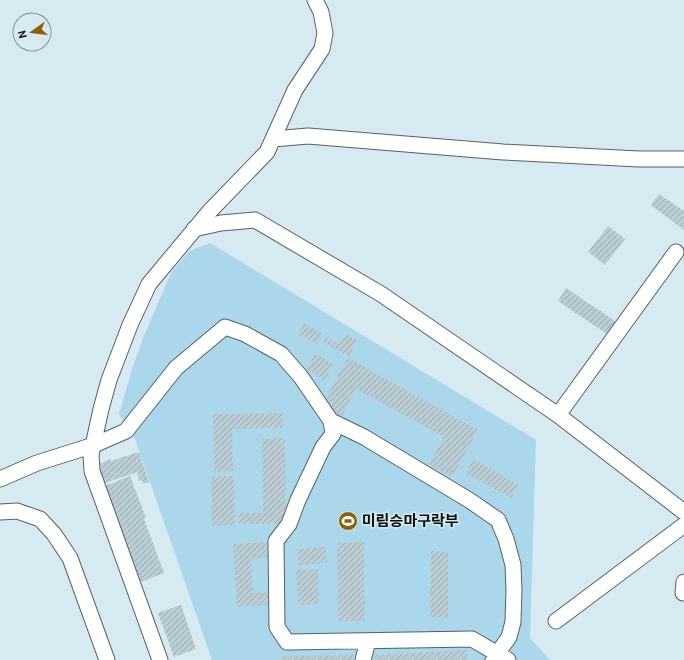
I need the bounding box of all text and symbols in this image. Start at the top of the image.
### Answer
north arrow [12,12,52,52]
text: N [15,29,30,40]
sports icon: 미림승마구락부 [337,510,359,532]
place label: 미림승마구락부 [362,512,459,530]

